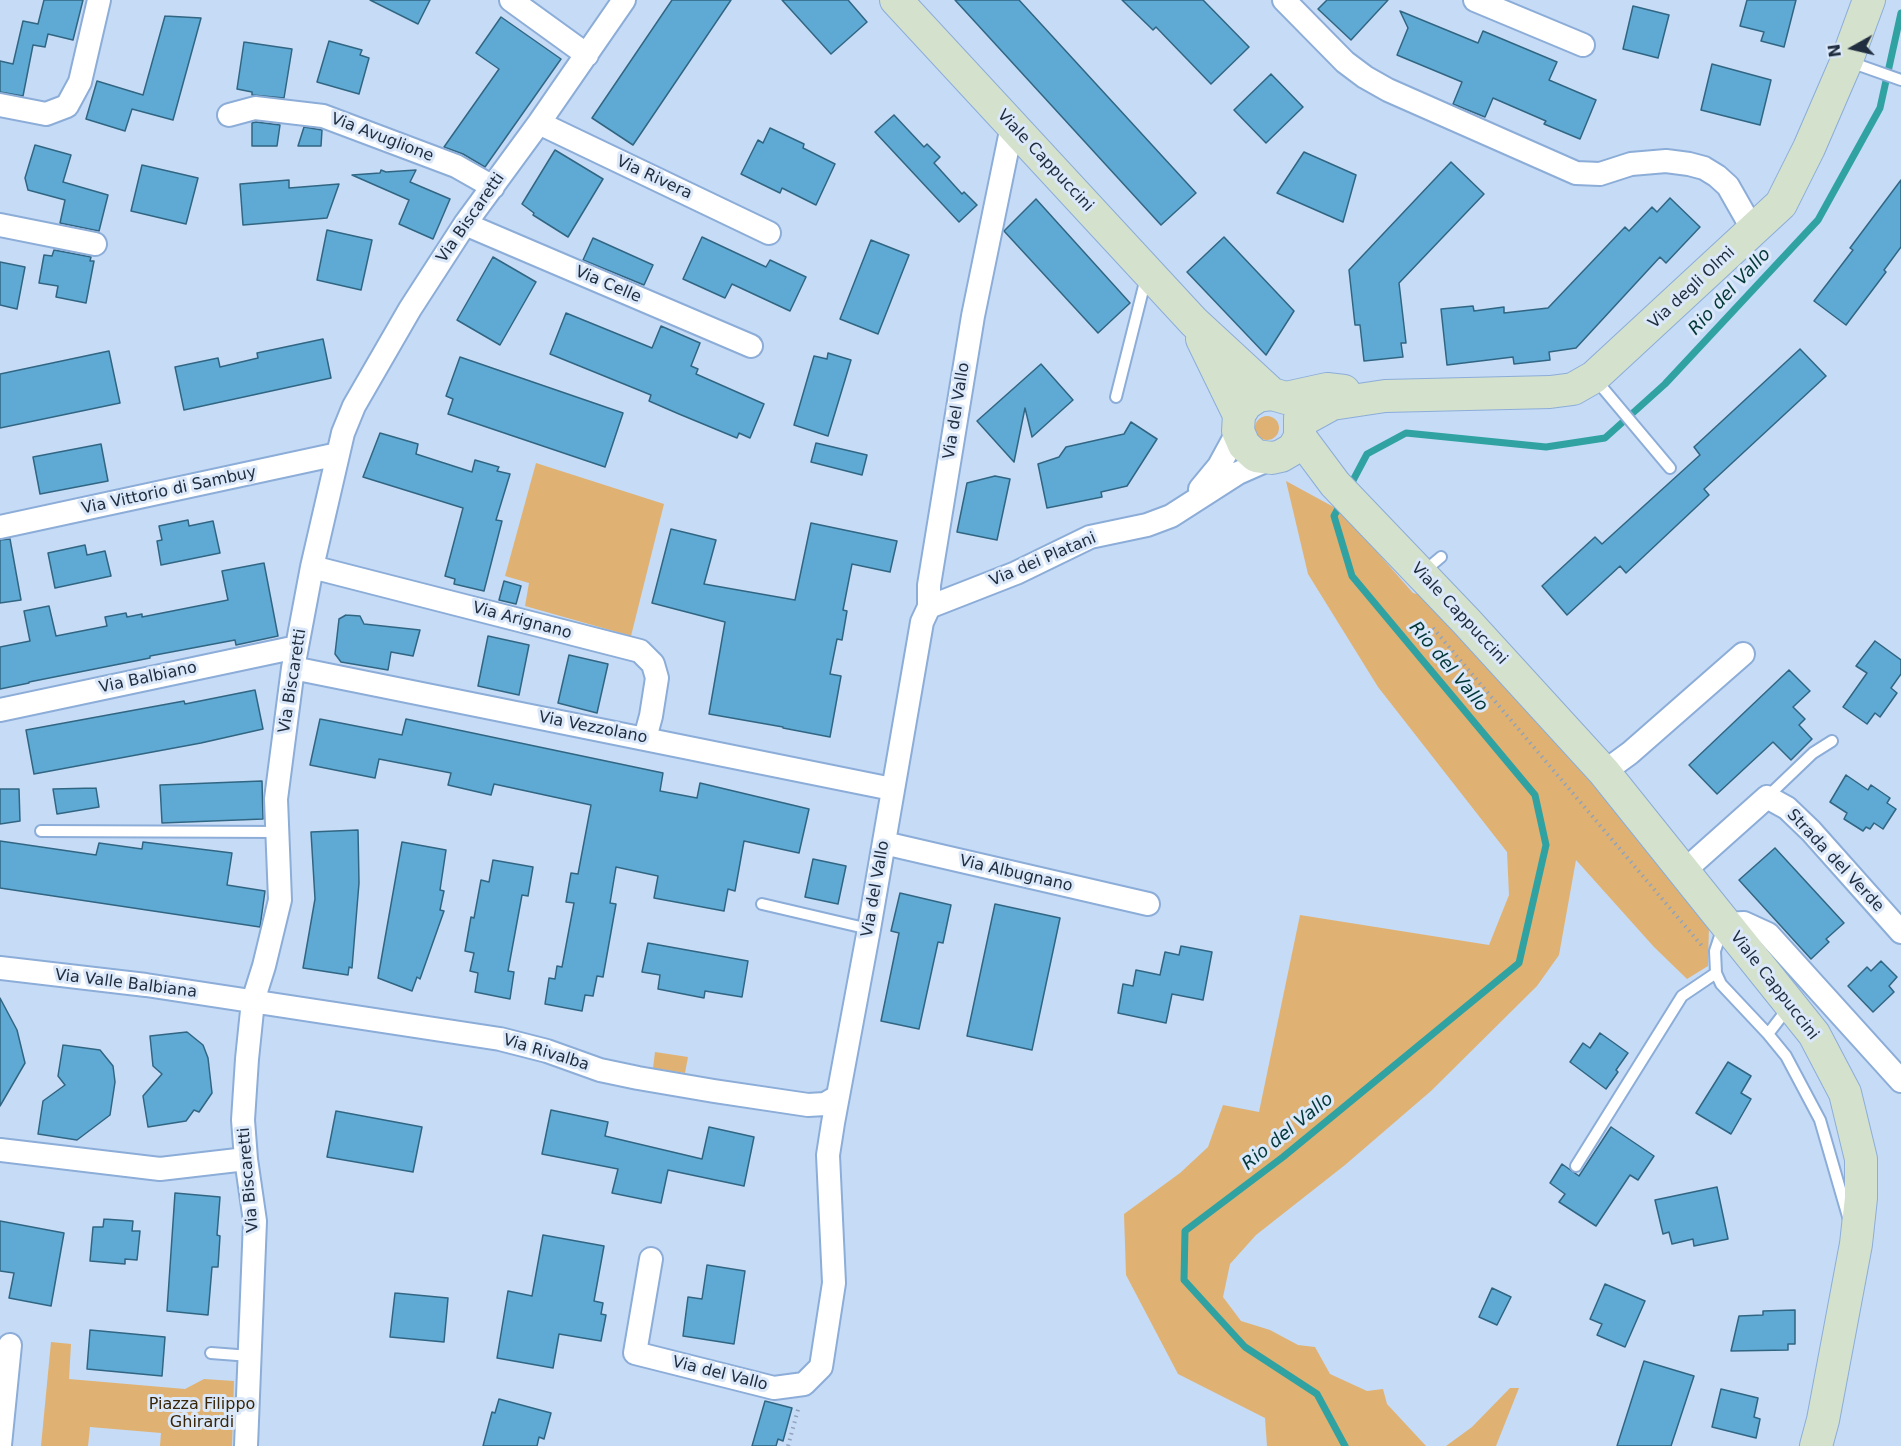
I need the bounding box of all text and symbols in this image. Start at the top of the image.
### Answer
north arrow [1823,18,1883,78]
text: N [1824,43,1845,59]
street label: Viale Cappuccini [993,106,1097,216]
street label: Via Avuglione [328,110,436,166]
street label: Via Rivera [613,152,695,204]
street label: Via Biscaretti [433,169,509,267]
street label: Via degli Olmi [1645,243,1739,333]
water label: Rio del Vallo [1684,244,1776,340]
street label: Via Celle [572,263,644,307]
street label: Via del Vallo [940,361,974,461]
street label: Via Vittorio di Sambuy [80,463,258,519]
street label: Via dei Platani [987,529,1099,591]
street label: Viale Cappuccini [1407,559,1511,669]
street label: Via Arignano [470,599,574,643]
water label: Rio del Vallo [1404,618,1492,716]
street label: Via Biscaretti [275,627,311,735]
street label: Via Balbiano [97,658,199,698]
street label: Via Vezzolano [537,708,649,748]
street label: Strada del Verde [1783,806,1887,916]
street label: Via del Vallo [858,839,894,939]
street label: Via Albugnano [957,852,1075,896]
street label: Viale Cappuccini [1726,928,1822,1044]
street label: Via Valle Balbiana [54,966,198,1002]
street label: Via Rivalba [501,1031,591,1075]
water label: Rio del Vallo [1238,1089,1338,1175]
street label: Via Biscaretti [235,1127,263,1233]
street label: Via del Vallo [670,1353,770,1395]
park label: Piazza Filippo Ghirardi [149,1395,255,1433]

